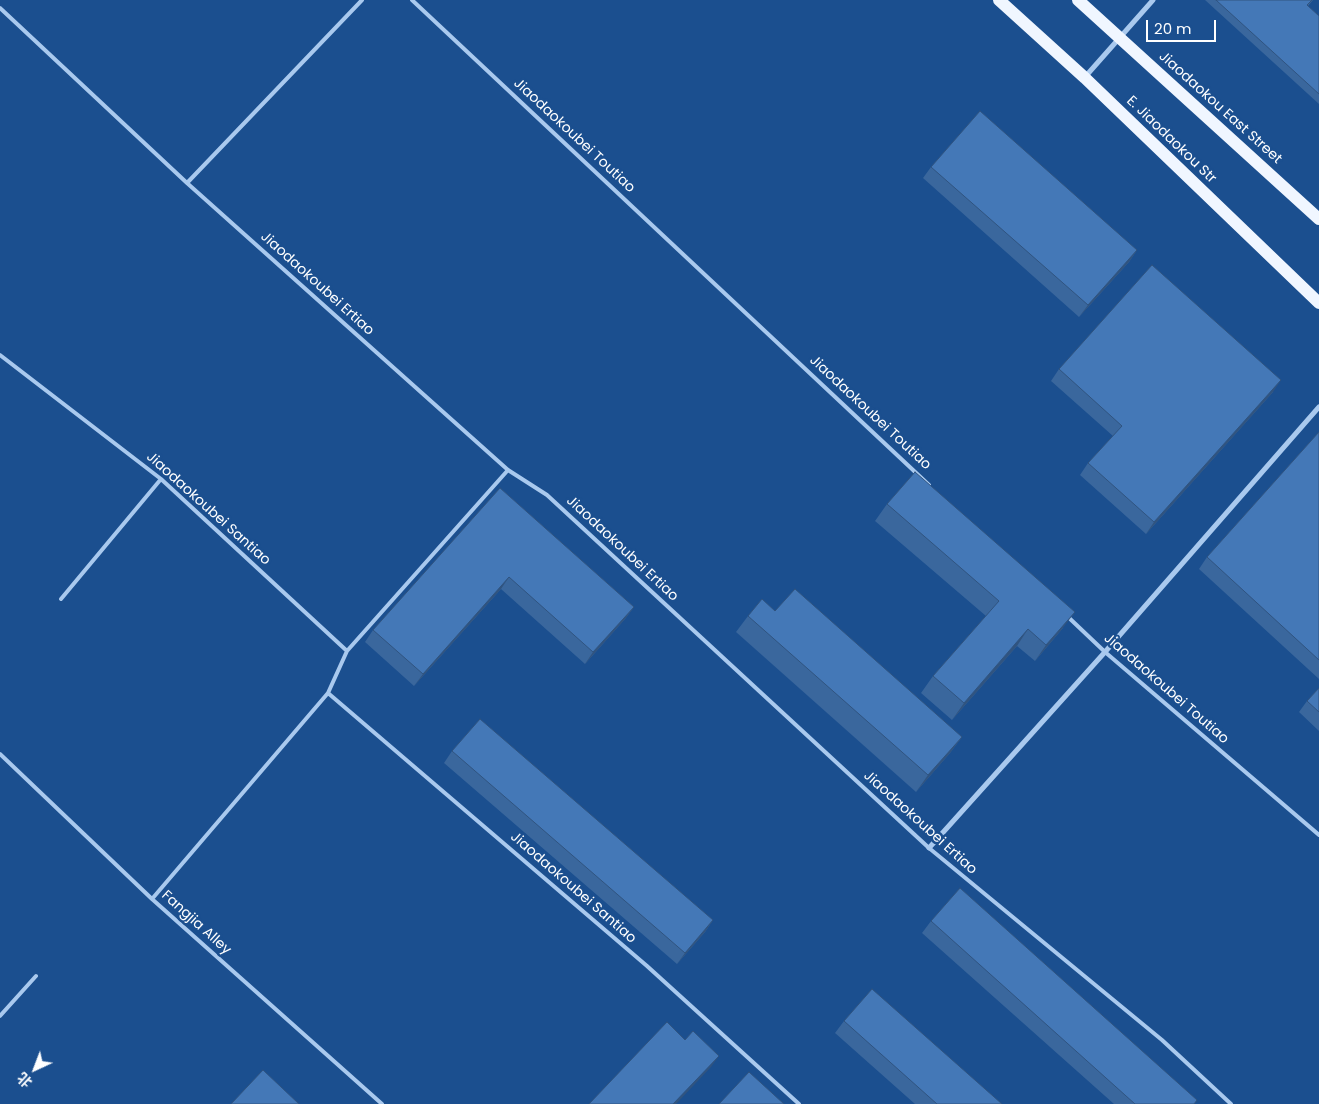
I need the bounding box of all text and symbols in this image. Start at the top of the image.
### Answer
scale bar [1149,10,1219,42]
text: 20 m [1154,18,1192,39]
street label: Jiaodaokou East Street [1155,48,1285,168]
street label: Jiaodaokoubei Toutiao [510,75,638,197]
street label: E. Jiaodaokou Str [1123,93,1219,187]
street label: Jiaodaokoubei Ertiao [257,229,377,339]
street label: Jiaodaokoubei Toutiao [806,352,934,474]
street label: Jiaodaokoubei Santiao [142,449,274,569]
street label: Jiaodaokoubei Ertiao [563,493,681,605]
street label: Jiaodaokoubei Toutiao [1100,630,1232,748]
street label: Jiaodaokoubei Ertiao [860,768,980,878]
street label: Jiaodaokoubei Santiao [507,829,639,947]
street label: Fangjia Alley [158,887,234,959]
north arrow [10,1044,60,1094]
text: 北 [13,1068,37,1092]

